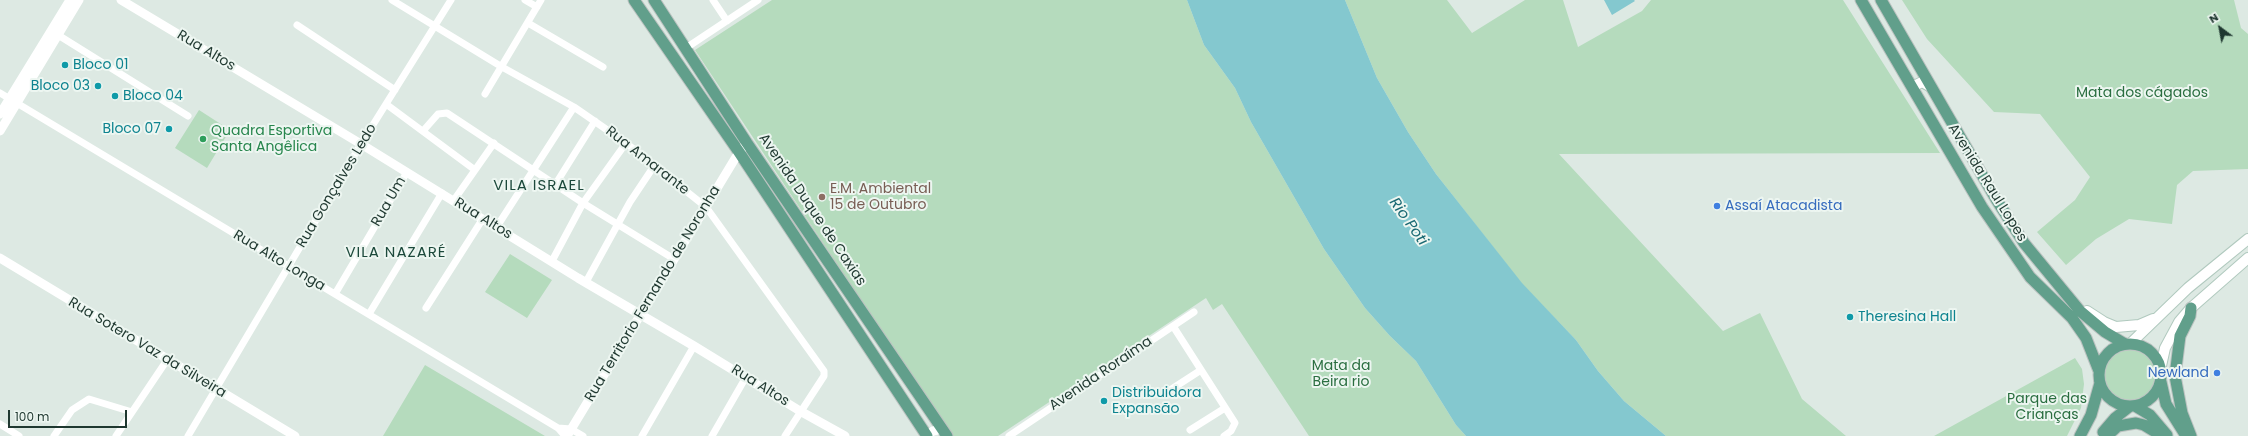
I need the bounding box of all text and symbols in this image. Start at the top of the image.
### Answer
north arrow [2200,8,2240,48]
text: N [2206,9,2221,27]
street label: Rua Altos [174,27,238,75]
place label: Bloco 01 [73,57,128,73]
marker: Bloco 01 [60,60,70,70]
place label: Bloco 03 [31,78,90,94]
marker: Bloco 03 [93,81,103,91]
park label: Mata dos cágados [2076,85,2208,101]
place label: Bloco 04 [123,88,183,104]
marker: Bloco 04 [110,91,120,101]
place label: Bloco 07 [102,121,161,137]
street label: Rua Gonçalves Ledo [293,121,381,251]
street label: Avenida Raul Lopes [1944,121,2030,245]
place label: Quadra Esportiva Santa Angêlica [211,123,332,156]
street label: Rua Amarante [602,123,692,199]
marker: Bloco 07 [164,124,174,134]
street label: Avenida Duque de Caxias [755,131,869,289]
marker: Quadra Esportiva Santa Angêlica [198,134,208,144]
street label: Rua Um [368,174,410,230]
district label: VILA ISRAEL [493,177,585,195]
place label: E.M. Ambiental 15 de Outubro [830,181,931,214]
street label: Rua Territorio Fernando de Noronha [582,183,724,405]
marker: E.M. Ambiental 15 de Outubro [817,192,827,202]
street label: Rua Altos [451,195,515,243]
water label: Rio Poti [1385,195,1431,249]
place label: Assaí Atacadista [1725,198,1842,214]
marker: Assaí Atacadista [1712,201,1722,211]
street label: Rua Alto Longa [230,227,328,295]
district label: VILA NAZARÉ [345,244,447,262]
street label: Rua Sotero Vaz da Silveira [65,294,229,402]
place label: Theresina Hall [1858,309,1956,325]
marker: Theresina Hall [1845,312,1855,322]
street label: Avenida Roraíma [1046,333,1156,415]
park label: Mata da Beira rio [1312,358,1370,390]
street label: Rua Altos [728,362,792,410]
place label: Newland [2148,365,2209,381]
marker: Newland [2212,368,2222,378]
place label: Distribuidora Expansão [1112,385,1201,418]
park label: Parque das Crianças [2007,391,2087,424]
marker: Distribuidora Expansão [1099,396,1109,406]
scale bar [10,402,129,428]
text: 100 m [15,408,49,425]

